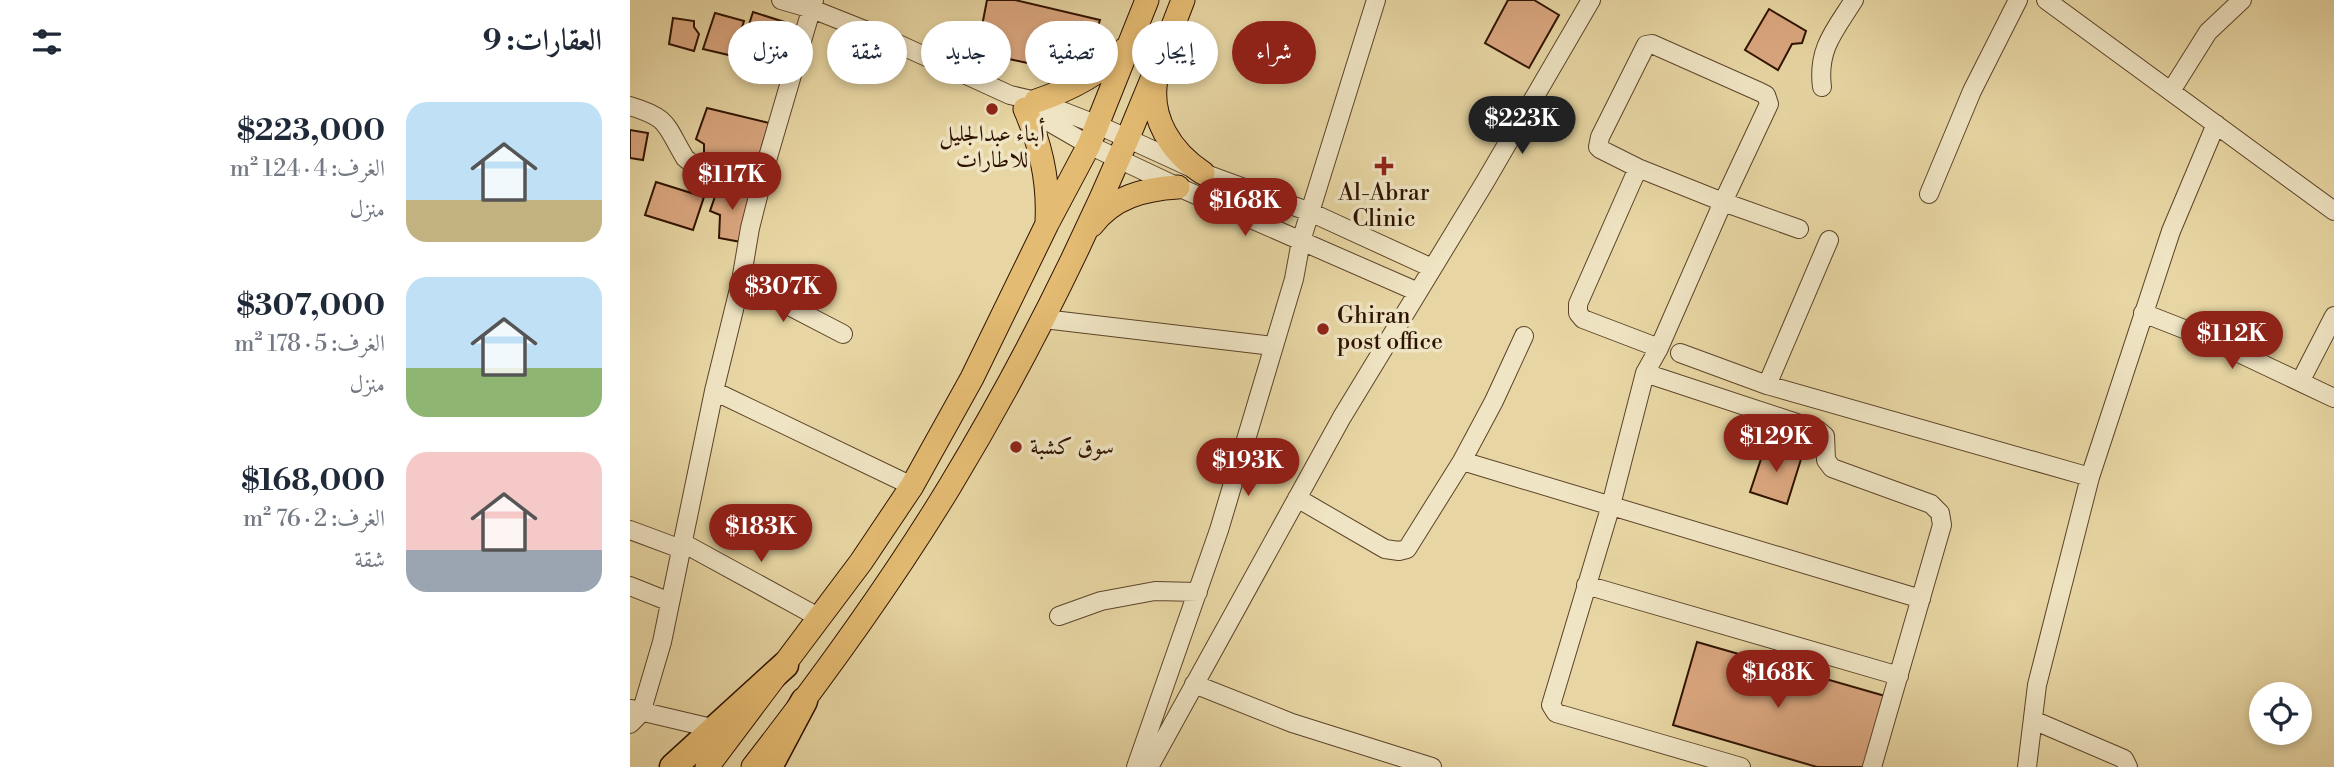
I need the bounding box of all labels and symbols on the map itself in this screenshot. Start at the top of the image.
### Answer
pin: $223K [1473,96,1571,156]
marker: أبناء عبدالجليل للاطارات [984,101,1000,117]
place label: أبناء عبدالجليل للاطارات [939,117,1045,174]
pin: $117K [683,152,781,212]
marker: Al-Abrar Clinic [1374,156,1394,176]
pin: $168K [1196,178,1294,238]
place label: Al-Abrar Clinic [1337,179,1430,233]
pin: $307K [734,264,832,324]
place label: Ghiran post office [1337,302,1443,356]
pin: $112K [2183,312,2281,371]
marker: Ghiran post office [1315,321,1331,337]
pin: $129K [1727,414,1825,474]
place label: سوق كشبة [1030,433,1114,461]
pin: $193K [1199,438,1297,498]
marker: سوق كشبة [1008,439,1024,455]
pin: $183K [712,504,810,564]
pin: $168K [1729,650,1827,710]

